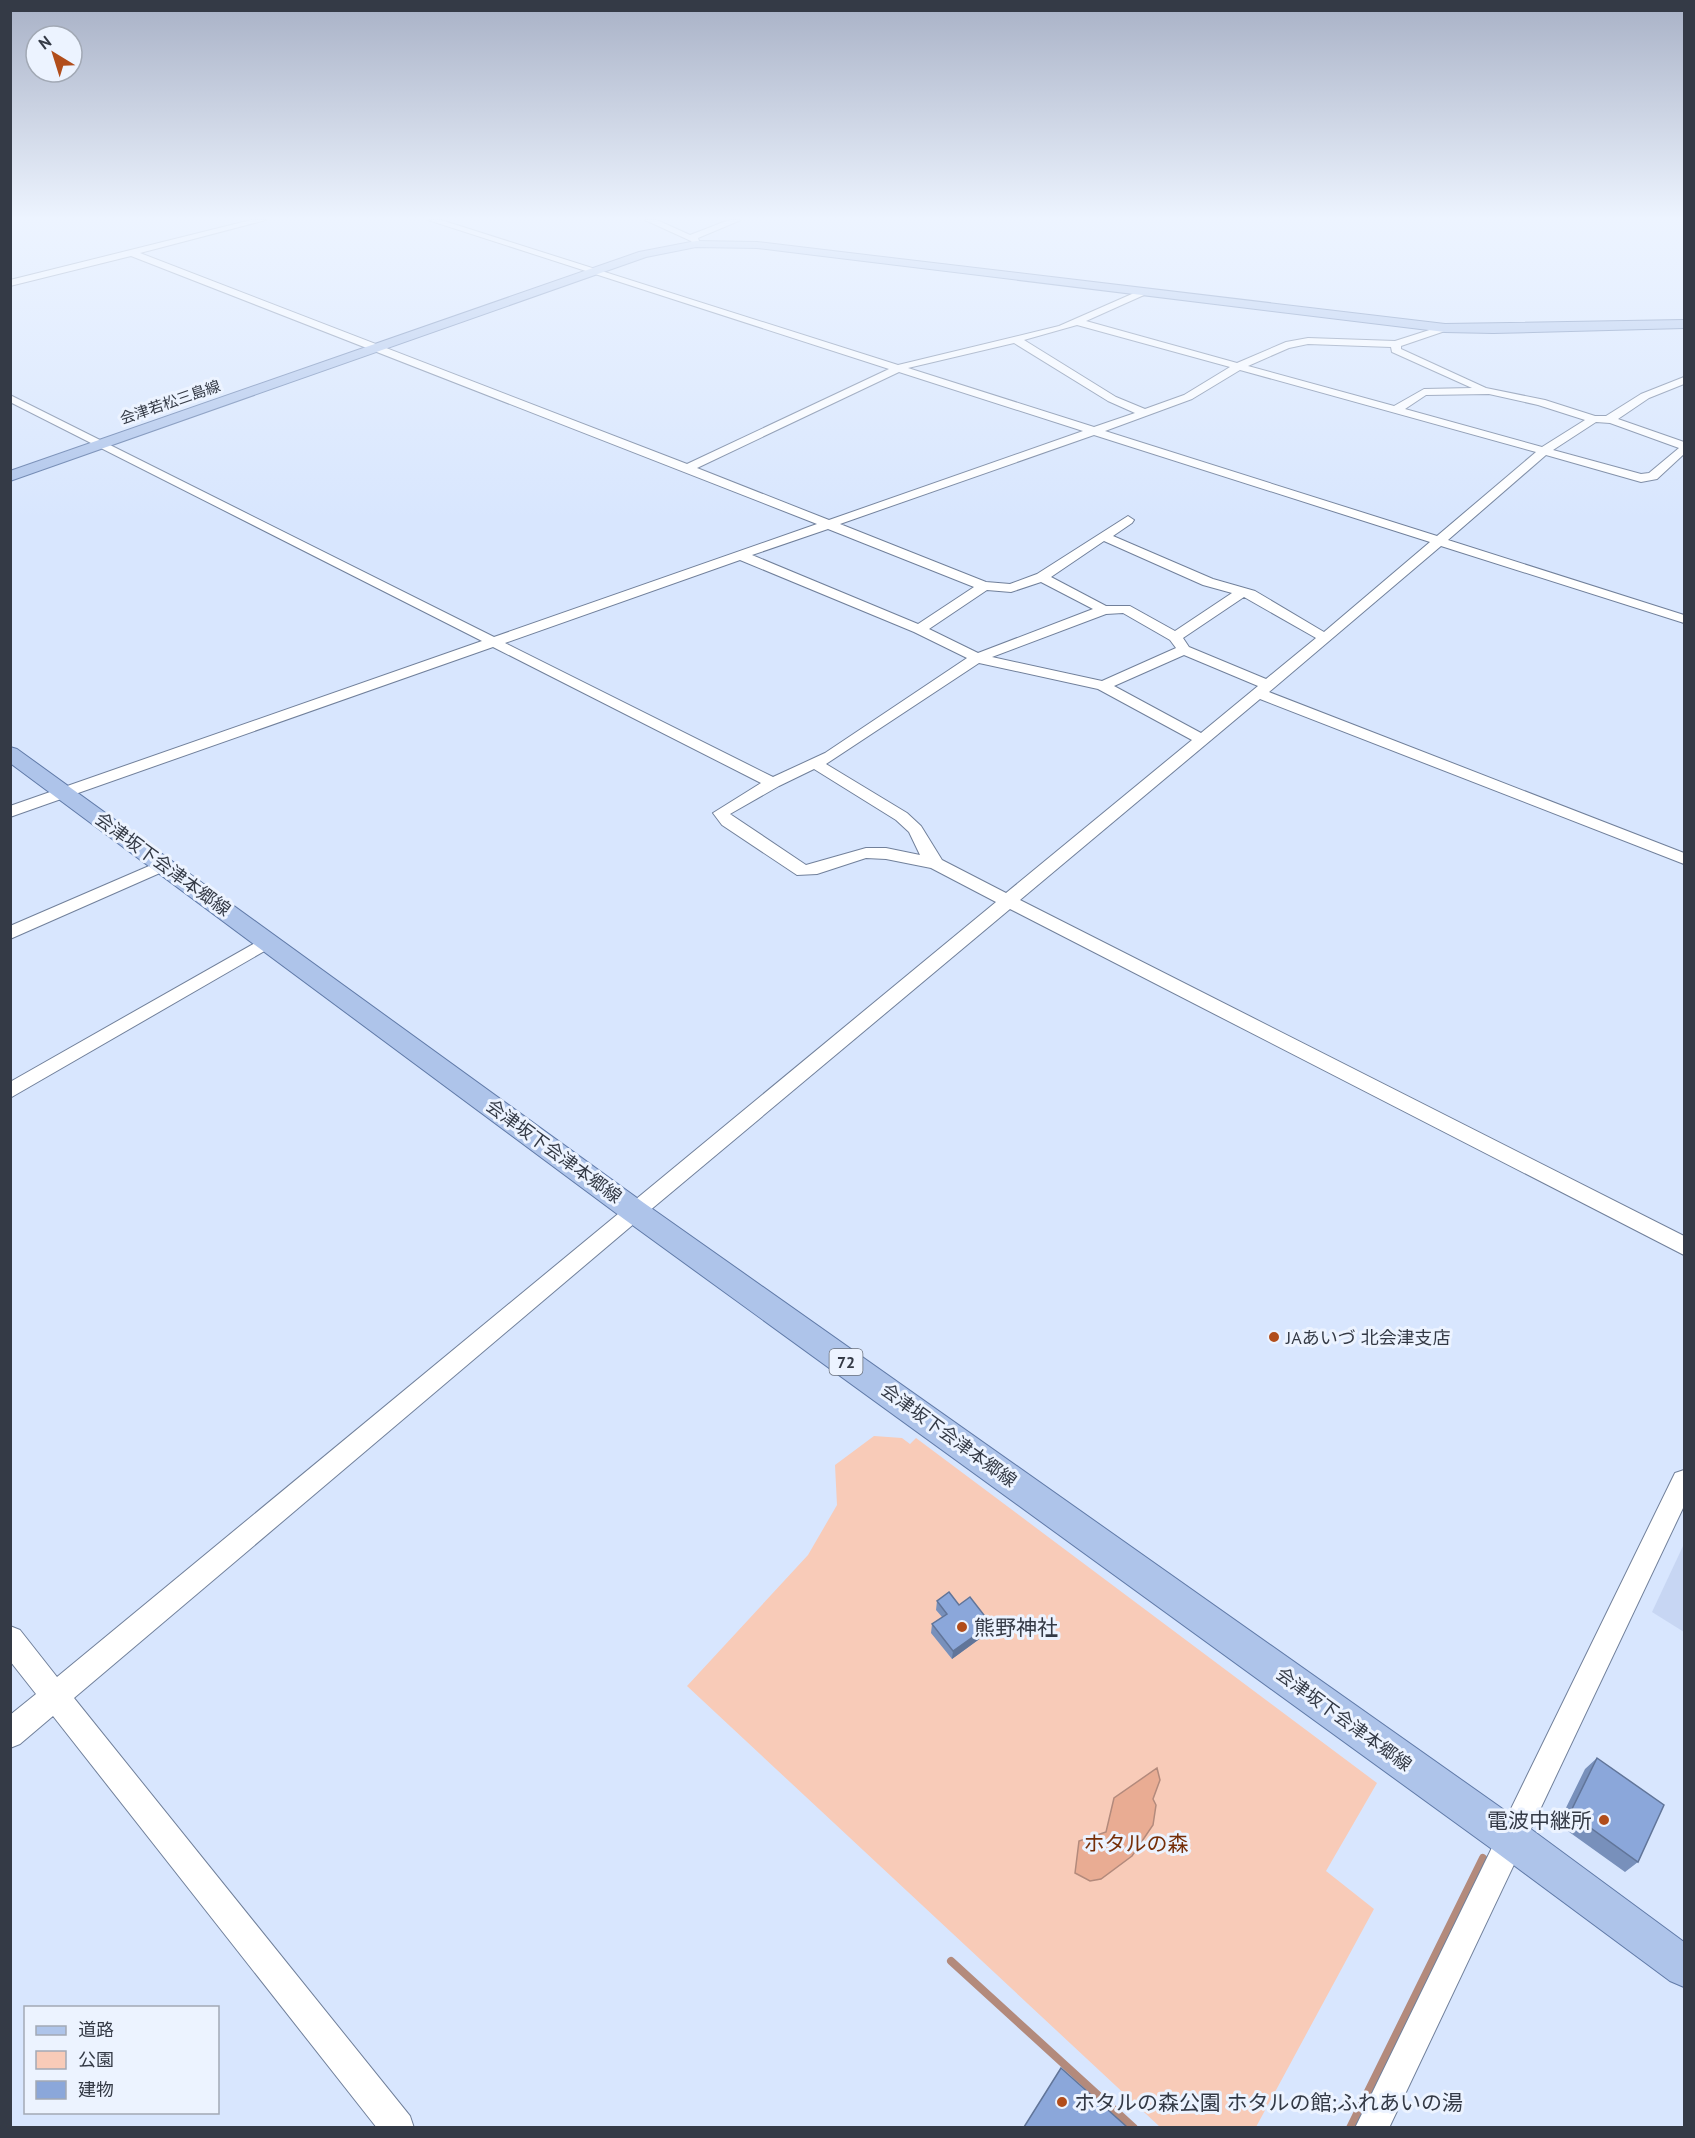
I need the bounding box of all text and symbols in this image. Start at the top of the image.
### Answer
north arrow [24,24,84,84]
text: N [34,31,55,53]
street label: 会津若松三島線 [117,376,223,428]
street label: 会津坂下会津本郷線 [91,807,235,921]
street label: 会津坂下会津本郷線 [482,1094,626,1208]
place label: JAあいづ 北会津支店 [1285,1326,1451,1349]
marker: JAあいづ 北会津支店 [1267,1330,1281,1344]
road number: 72 [830,1349,862,1375]
street label: 会津坂下会津本郷線 [877,1378,1021,1492]
place label: 熊野神社 [974,1614,1058,1641]
marker: 熊野神社 [955,1620,969,1634]
street label: 会津坂下会津本郷線 [1272,1662,1416,1776]
place label: 電波中継所 [1487,1807,1592,1834]
marker: 電波中継所 [1597,1813,1611,1827]
park label: ホタルの森 [1084,1830,1189,1857]
legend [24,2006,219,2114]
text: 道路 [78,2018,114,2041]
text: 公園 [78,2048,114,2071]
text: 建物 [78,2078,114,2101]
place label: ホタルの森公園 ホタルの館;ふれあいの湯 [1074,2089,1463,2116]
marker: ホタルの森公園 ホタルの館;ふれあいの湯 [1055,2095,1069,2109]

